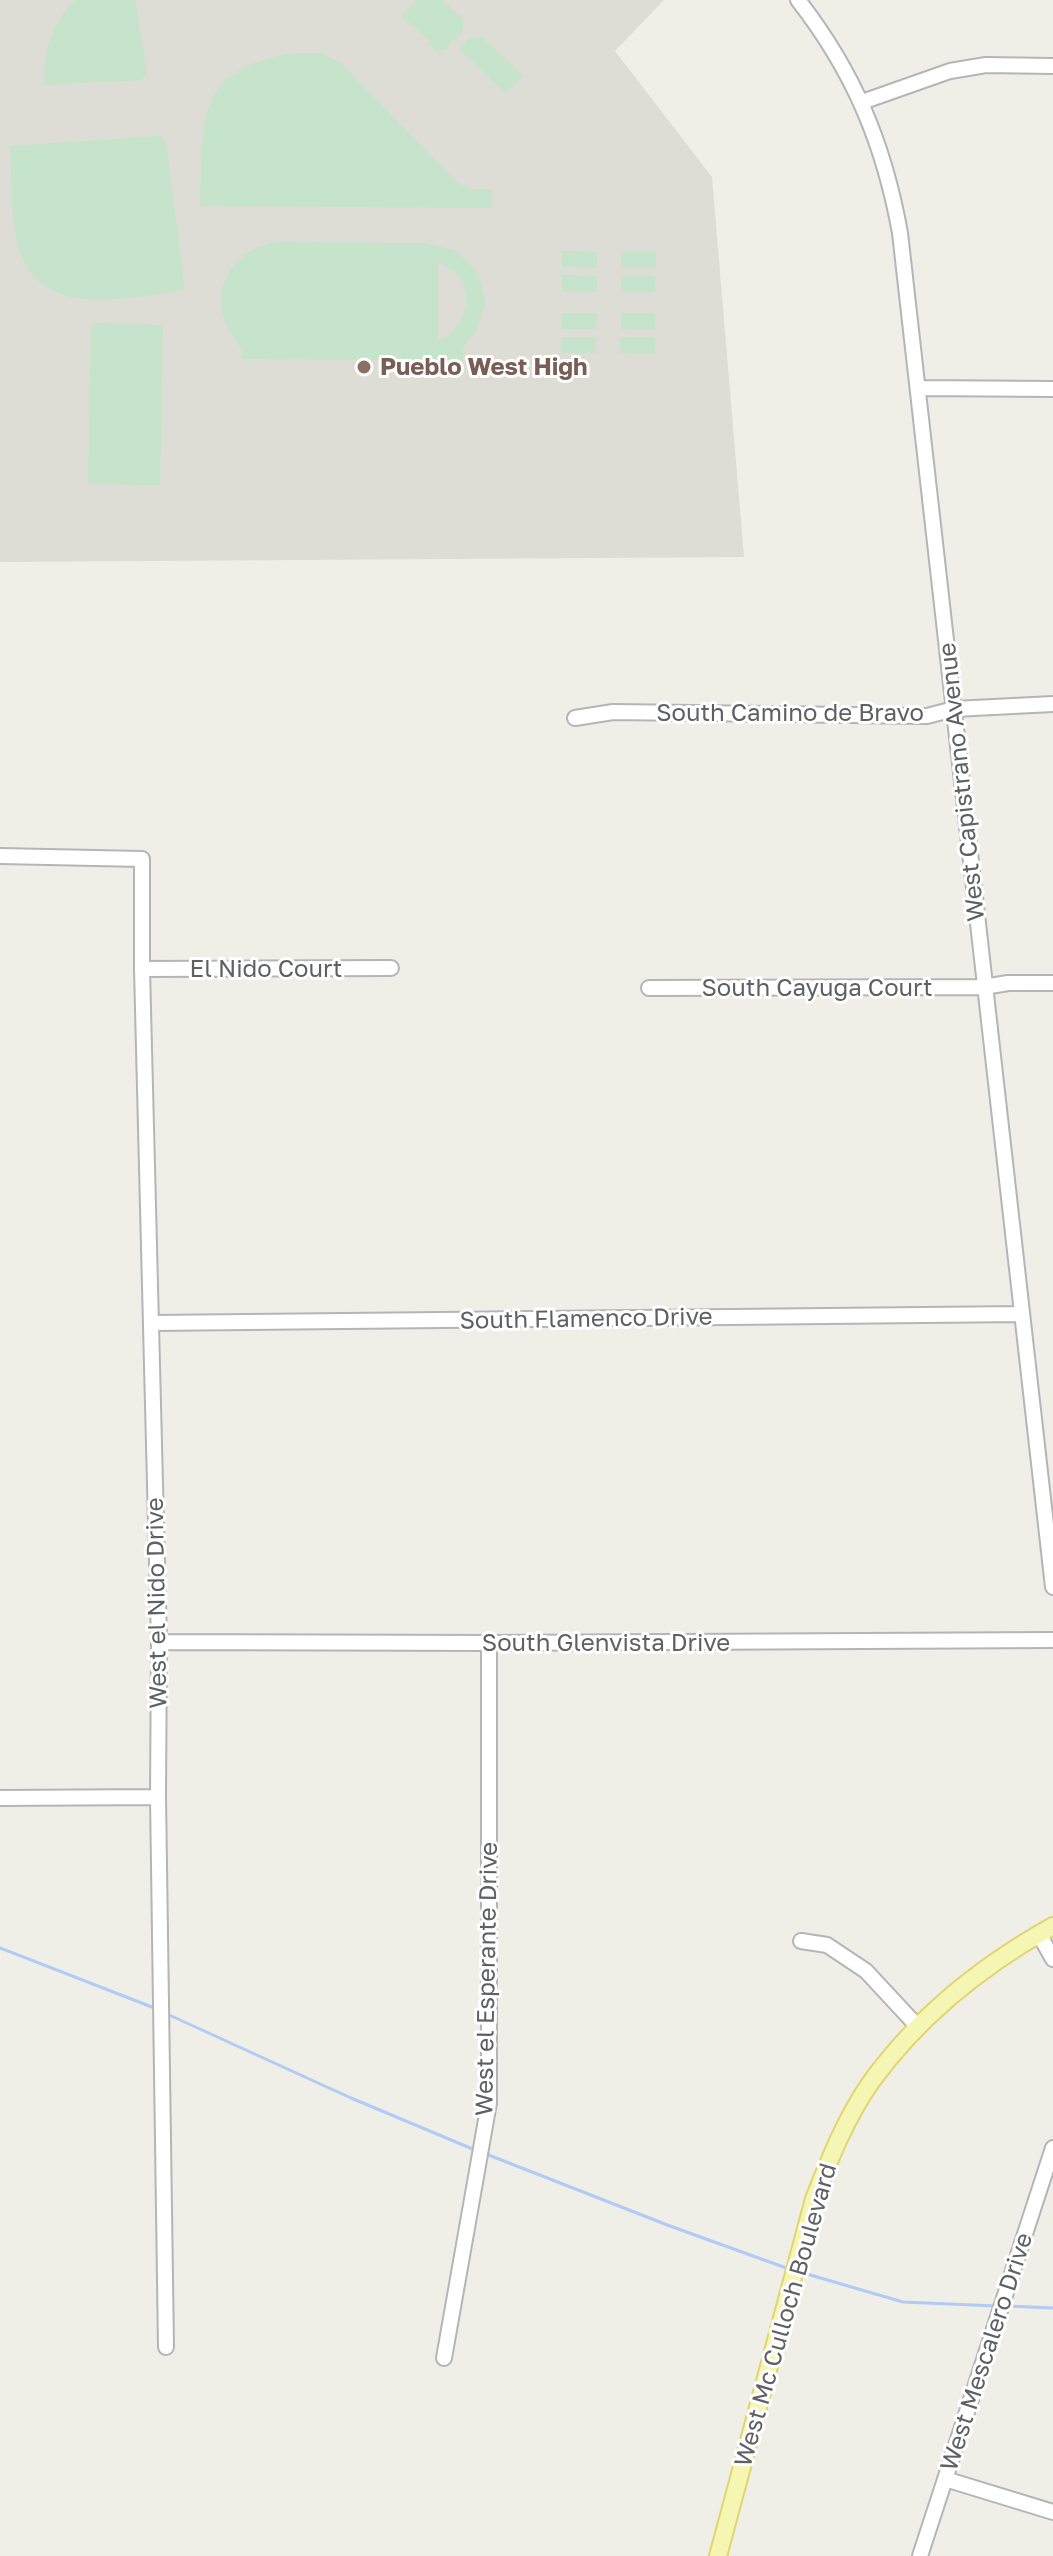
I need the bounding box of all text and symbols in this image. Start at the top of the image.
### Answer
place label: Pueblo West High [380,353,588,381]
marker: Pueblo West High [355,358,373,376]
street label: West Capistrano Avenue [933,641,991,923]
street label: South Camino de Bravo [656,699,924,727]
street label: El Nido Court [190,955,342,983]
street label: South Cayuga Court [702,974,932,1002]
street label: South Flamenco Drive [459,1302,713,1336]
street label: West el Nido Drive [141,1497,173,1709]
street label: South Glenvista Drive [482,1629,730,1657]
street label: West el Esperante Drive [470,1842,504,2116]
street label: West Mc Culloch Boulevard [729,2160,843,2470]
street label: West Mescalero Drive [935,2229,1039,2475]

